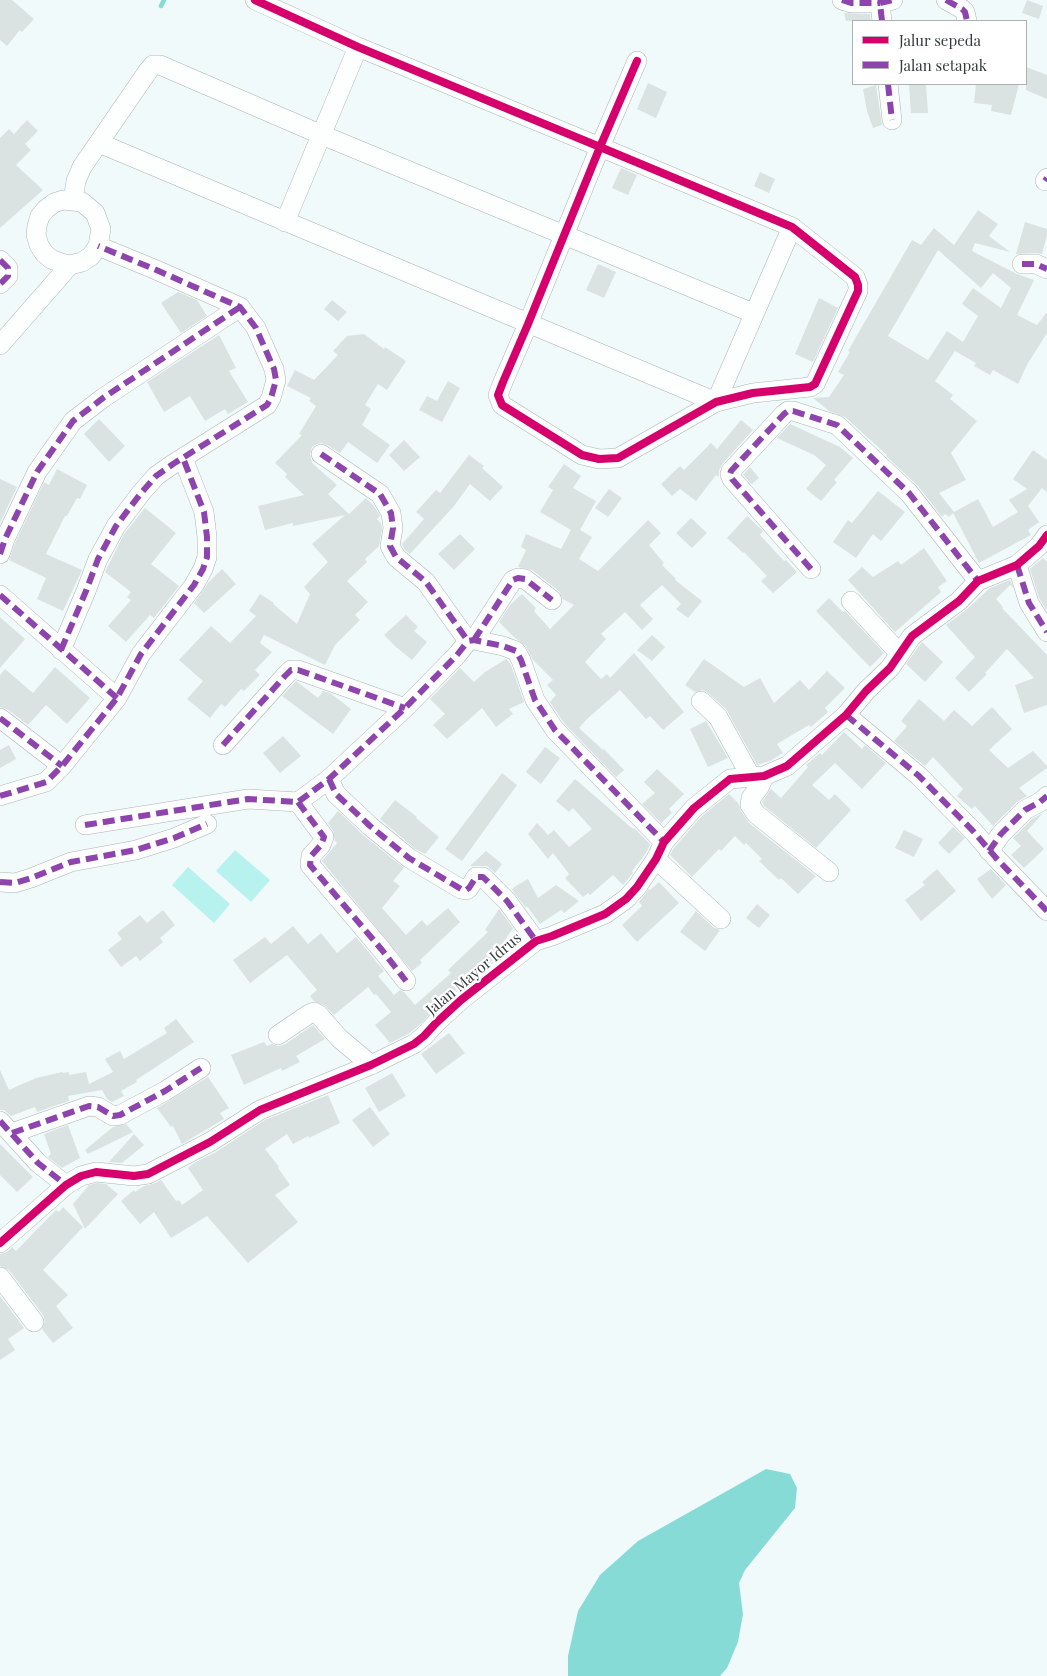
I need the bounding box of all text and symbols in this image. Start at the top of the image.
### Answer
legend [852,20,1027,85]
text: Jalur sepeda [899,30,981,50]
text: Jalan setapak [899,55,987,75]
street label: Jalan Mayor Idrus [423,929,525,1019]

